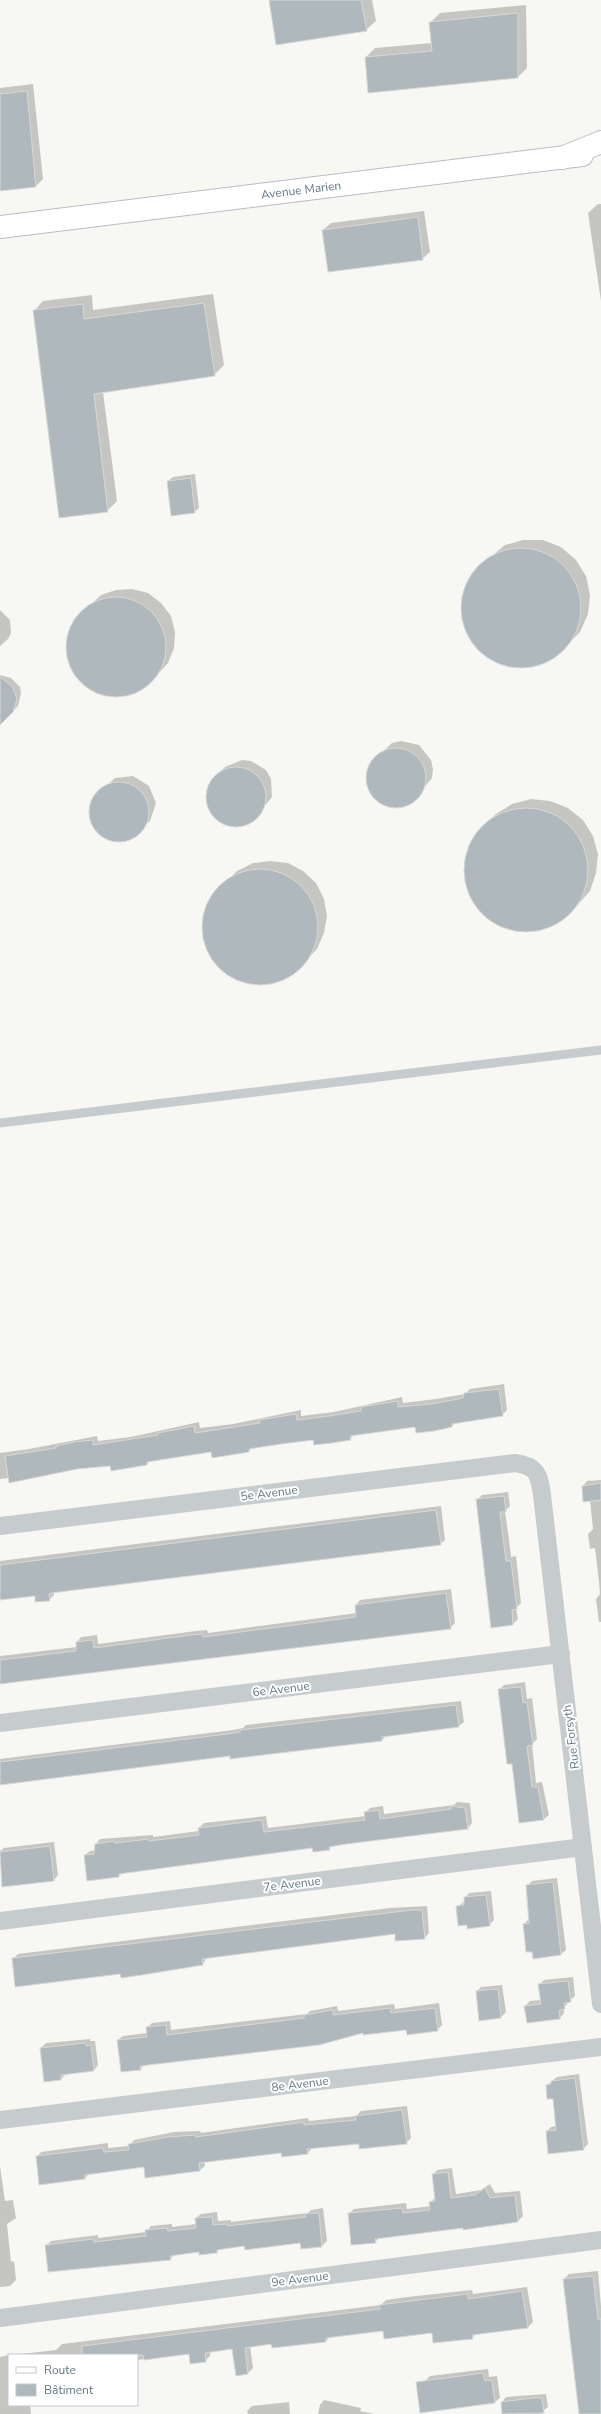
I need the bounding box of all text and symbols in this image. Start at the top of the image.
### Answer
street label: Avenue Marien [260,177,342,203]
street label: 5e Avenue [239,1482,299,1504]
street label: 6e Avenue [251,1678,311,1700]
street label: Rue Forsyth [559,1704,583,1770]
street label: 7e Avenue [262,1873,322,1895]
street label: 8e Avenue [270,2073,330,2095]
street label: 9e Avenue [270,2268,330,2290]
legend [8,2354,138,2406]
text: Route [44,2362,76,2378]
text: Bâtiment [44,2382,94,2398]

